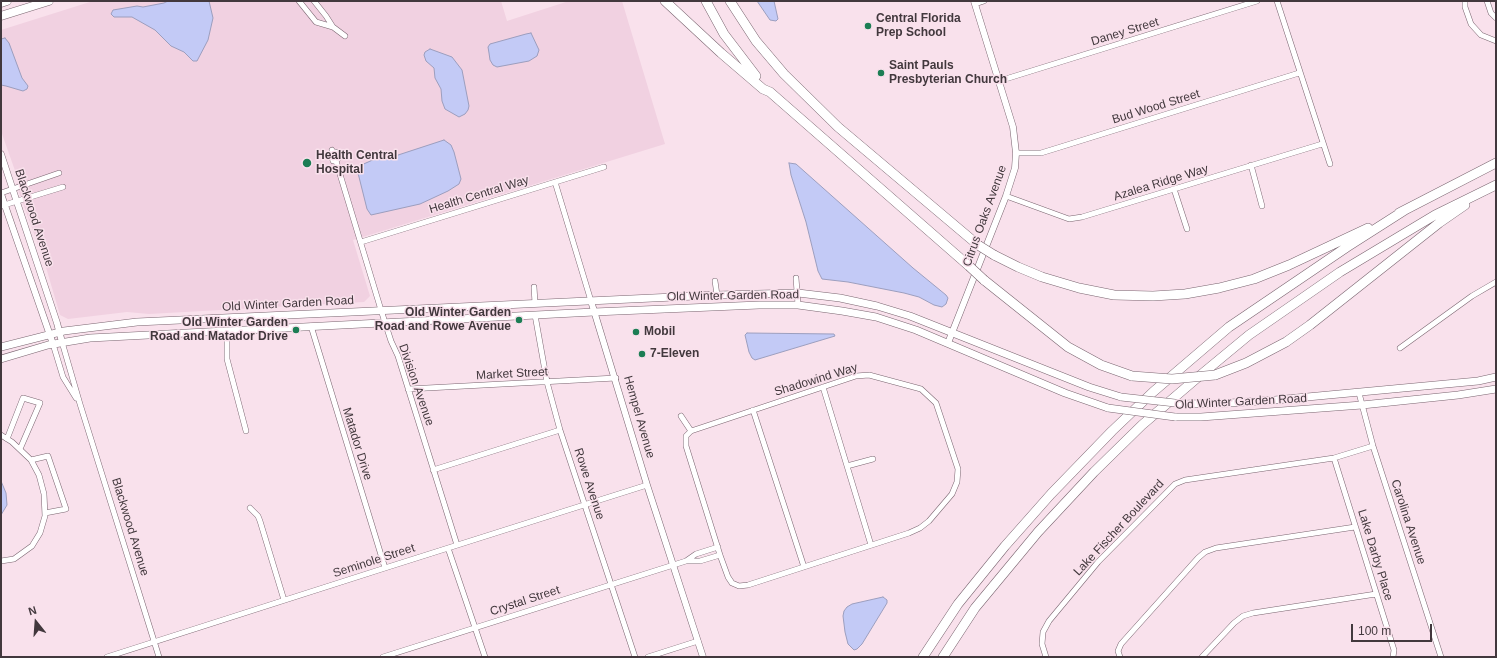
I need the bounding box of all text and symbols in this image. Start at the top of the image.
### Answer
place label: Central Florida Prep School [876,12,961,40]
street label: Daney Street [1089,15,1161,49]
marker: Central Florida Prep School [863,21,873,31]
place label: Saint Pauls Presbyterian Church [889,59,1007,87]
marker: Saint Pauls Presbyterian Church [876,68,886,78]
street label: Bud Wood Street [1110,87,1202,127]
place label: Health Central Hospital [316,149,397,177]
marker: Health Central Hospital [301,157,313,169]
street label: Azalea Ridge Way [1112,162,1210,204]
street label: Citrus Oaks Avenue [960,164,1010,268]
street label: Blackwood Avenue [11,167,57,269]
street label: Health Central Way [427,173,531,217]
street label: Old Winter Garden Road [667,288,799,304]
street label: Old Winter Garden Road [222,293,354,315]
place label: Old Winter Garden Road and Rowe Avenue [375,306,511,334]
marker: Old Winter Garden Road and Rowe Avenue [514,315,524,325]
place label: Old Winter Garden Road and Matador Drive [150,316,288,344]
marker: Old Winter Garden Road and Matador Drive [291,325,301,335]
place label: Mobil [644,325,675,339]
marker: Mobil [631,327,641,337]
street label: Division Avenue [395,342,437,428]
place label: 7-Eleven [650,347,699,361]
marker: 7-Eleven [637,349,647,359]
street label: Shadowind Way [773,361,859,399]
street label: Market Street [476,365,548,383]
street label: Hempel Avenue [620,374,658,460]
street label: Old Winter Garden Road [1175,391,1307,413]
street label: Matador Drive [339,406,375,482]
street label: Rowe Avenue [571,446,607,522]
street label: Blackwood Avenue [108,476,152,578]
street label: Lake Fischer Boulevard [1071,477,1167,579]
street label: Carolina Avenue [1387,478,1429,566]
street label: Lake Darby Place [1354,508,1396,602]
street label: Seminole Street [331,541,417,581]
street label: Crystal Street [488,583,562,619]
north arrow [16,602,56,642]
text: N [27,604,38,617]
scale bar [1353,616,1434,642]
text: 100 m [1358,624,1391,638]

